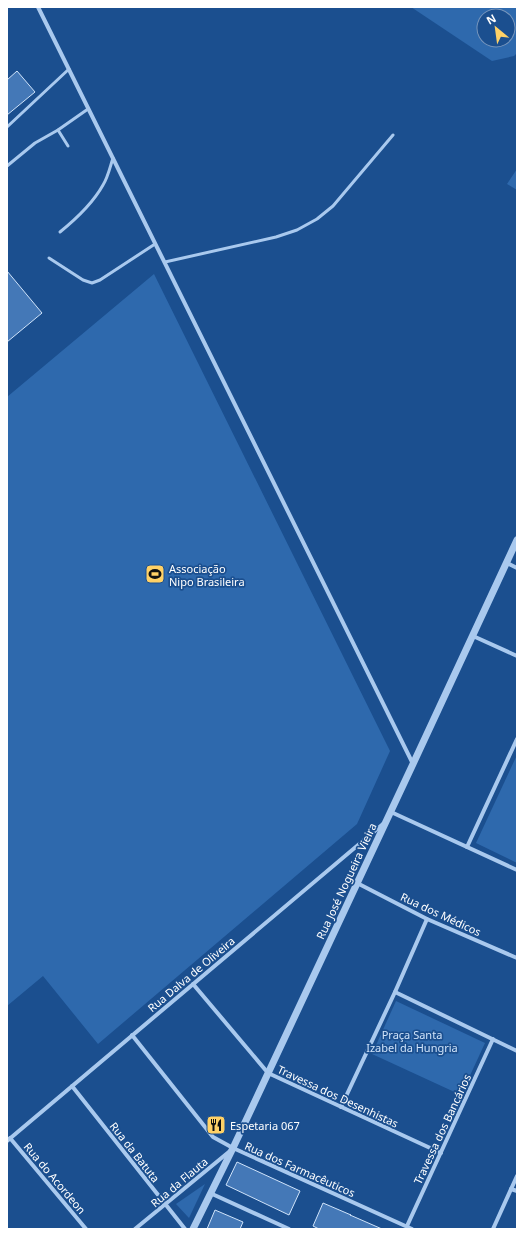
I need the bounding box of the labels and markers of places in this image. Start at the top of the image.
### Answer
place label: Associação Nipo Brasileira [169,561,245,589]
sports icon: Associação Nipo Brasileira [144,563,166,585]
restaurant icon: Espetaria 067 [205,1114,227,1136]
place label: Espetaria 067 [230,1118,300,1133]

